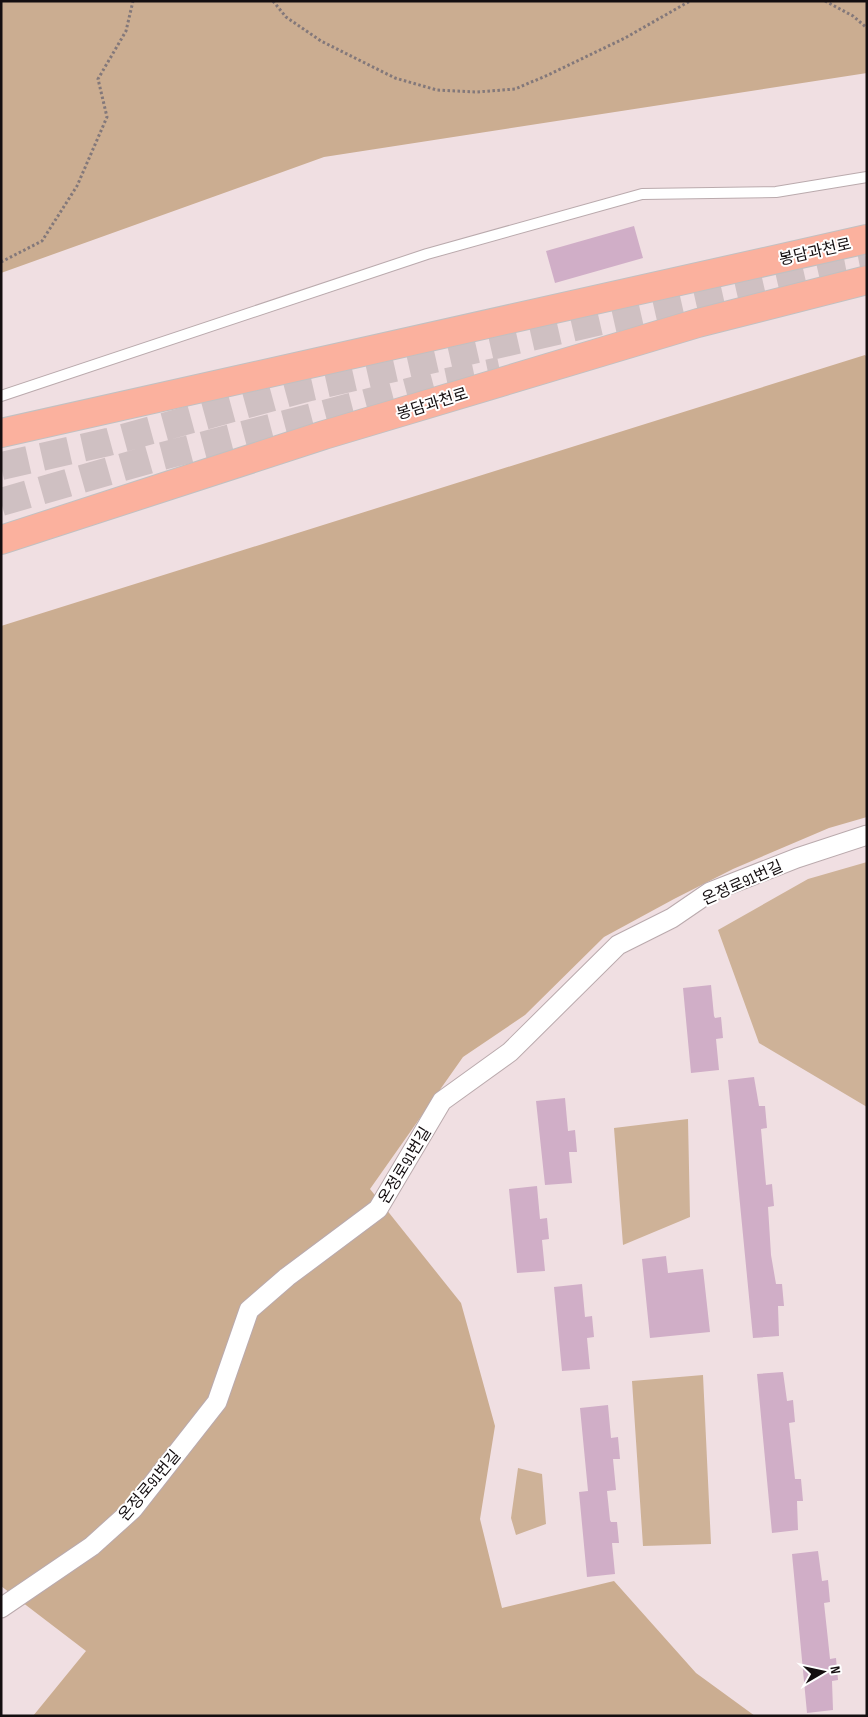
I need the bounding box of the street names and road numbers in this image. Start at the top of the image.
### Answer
street label: 봉담과천로 [777,235,854,270]
street label: 봉담과천로 [394,385,471,424]
street label: 온정로91번길 [699,857,786,910]
street label: 온정로91번길 [375,1124,436,1208]
street label: 온정로91번길 [115,1447,185,1525]

